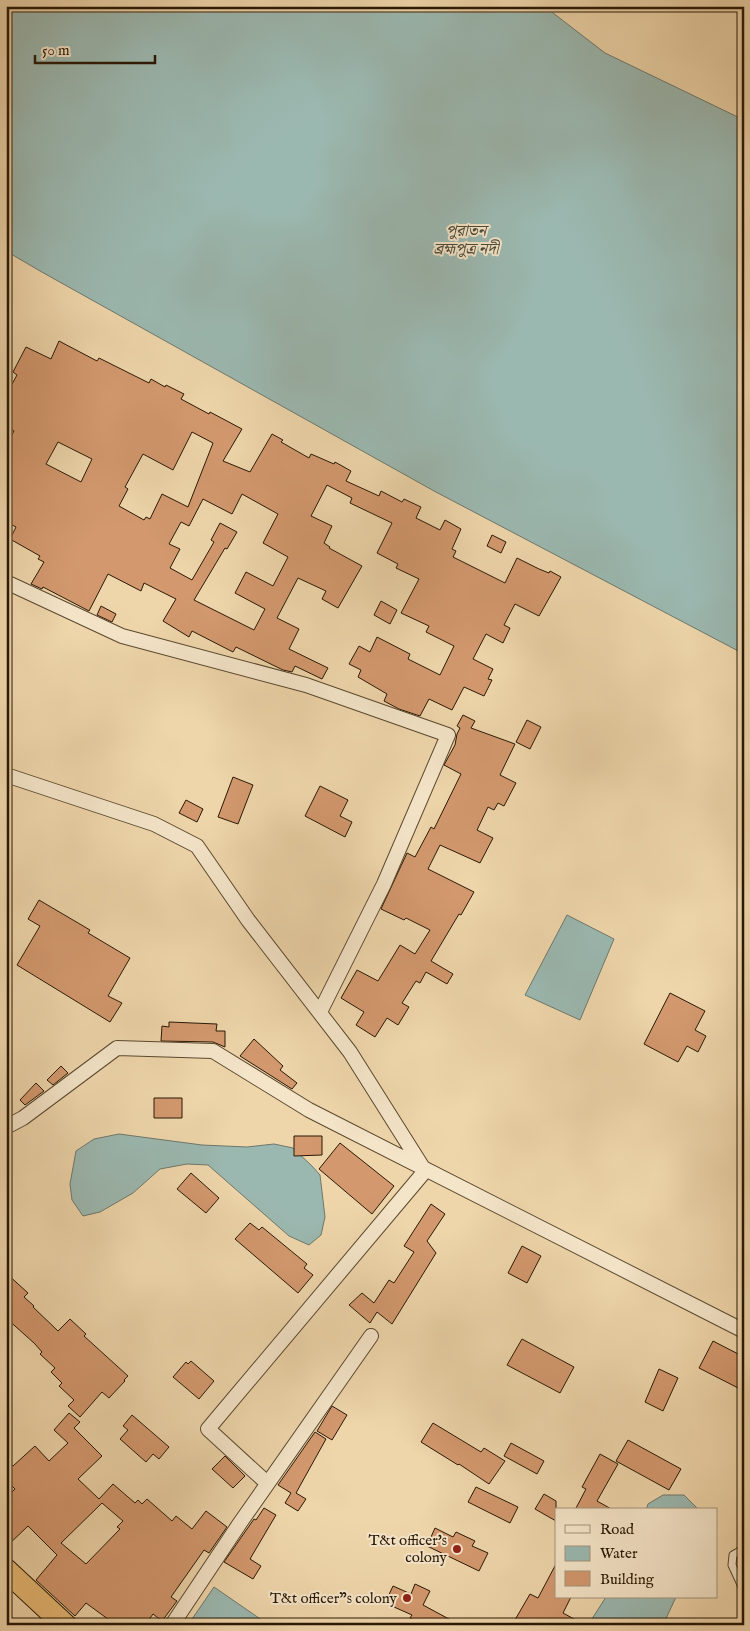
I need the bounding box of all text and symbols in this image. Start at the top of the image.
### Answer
scale bar [35,32,155,64]
text: 50 m [42,41,70,60]
water label: পুরাতন ব্রহ্মপুত্র নদী [434,222,500,260]
legend [555,1508,718,1598]
text: Road [600,1520,635,1539]
place label: T&t officer's colony [368,1531,448,1567]
marker: T&t officer's colony [451,1543,463,1555]
text: Water [600,1544,638,1563]
text: Building [600,1570,655,1589]
place label: T&t officer"s colony [270,1589,398,1608]
marker: T&t officer"s colony [401,1592,413,1604]

